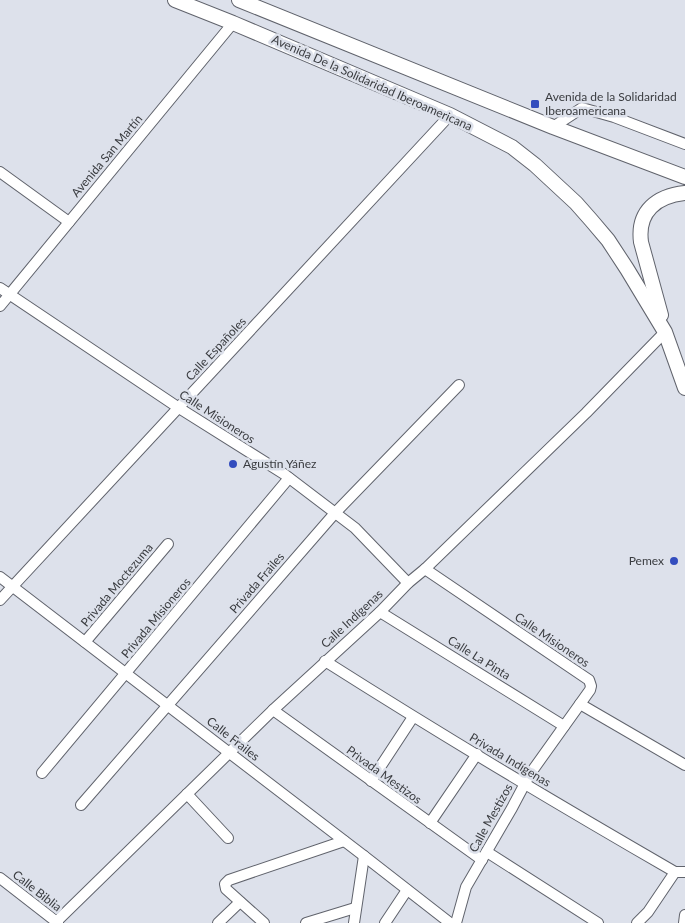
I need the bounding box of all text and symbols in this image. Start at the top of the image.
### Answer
street label: Avenida De la Solidaridad Iberoamericana [270,31,475,134]
place label: Avenida de la Solidaridad Iberoamericana [545,89,677,118]
marker: Avenida de la Solidaridad Iberoamericana [529,98,541,110]
street label: Avenida San Martín [68,111,145,200]
street label: Calle Españoles [182,314,249,384]
street label: Calle Misioneros [177,387,258,447]
place label: Agustín Yáñez [243,456,317,471]
marker: Agustín Yáñez [227,458,239,470]
street label: Privada Moctezuma [77,540,156,629]
street label: Privada Frailes [226,549,287,616]
place label: Pemex [629,553,664,568]
marker: Pemex [668,555,680,567]
street label: Privada Misioneros [118,575,194,661]
street label: Calle Indígenas [318,586,386,651]
street label: Calle Misioneros [512,609,593,670]
street label: Calle La Pinta [445,632,513,683]
street label: Calle Frailes [204,713,263,764]
street label: Privada Indígenas [467,729,554,790]
street label: Privada Mestizos [344,742,425,807]
street label: Calle Mestizos [466,781,516,855]
street label: Calle Biblia [10,867,65,914]

